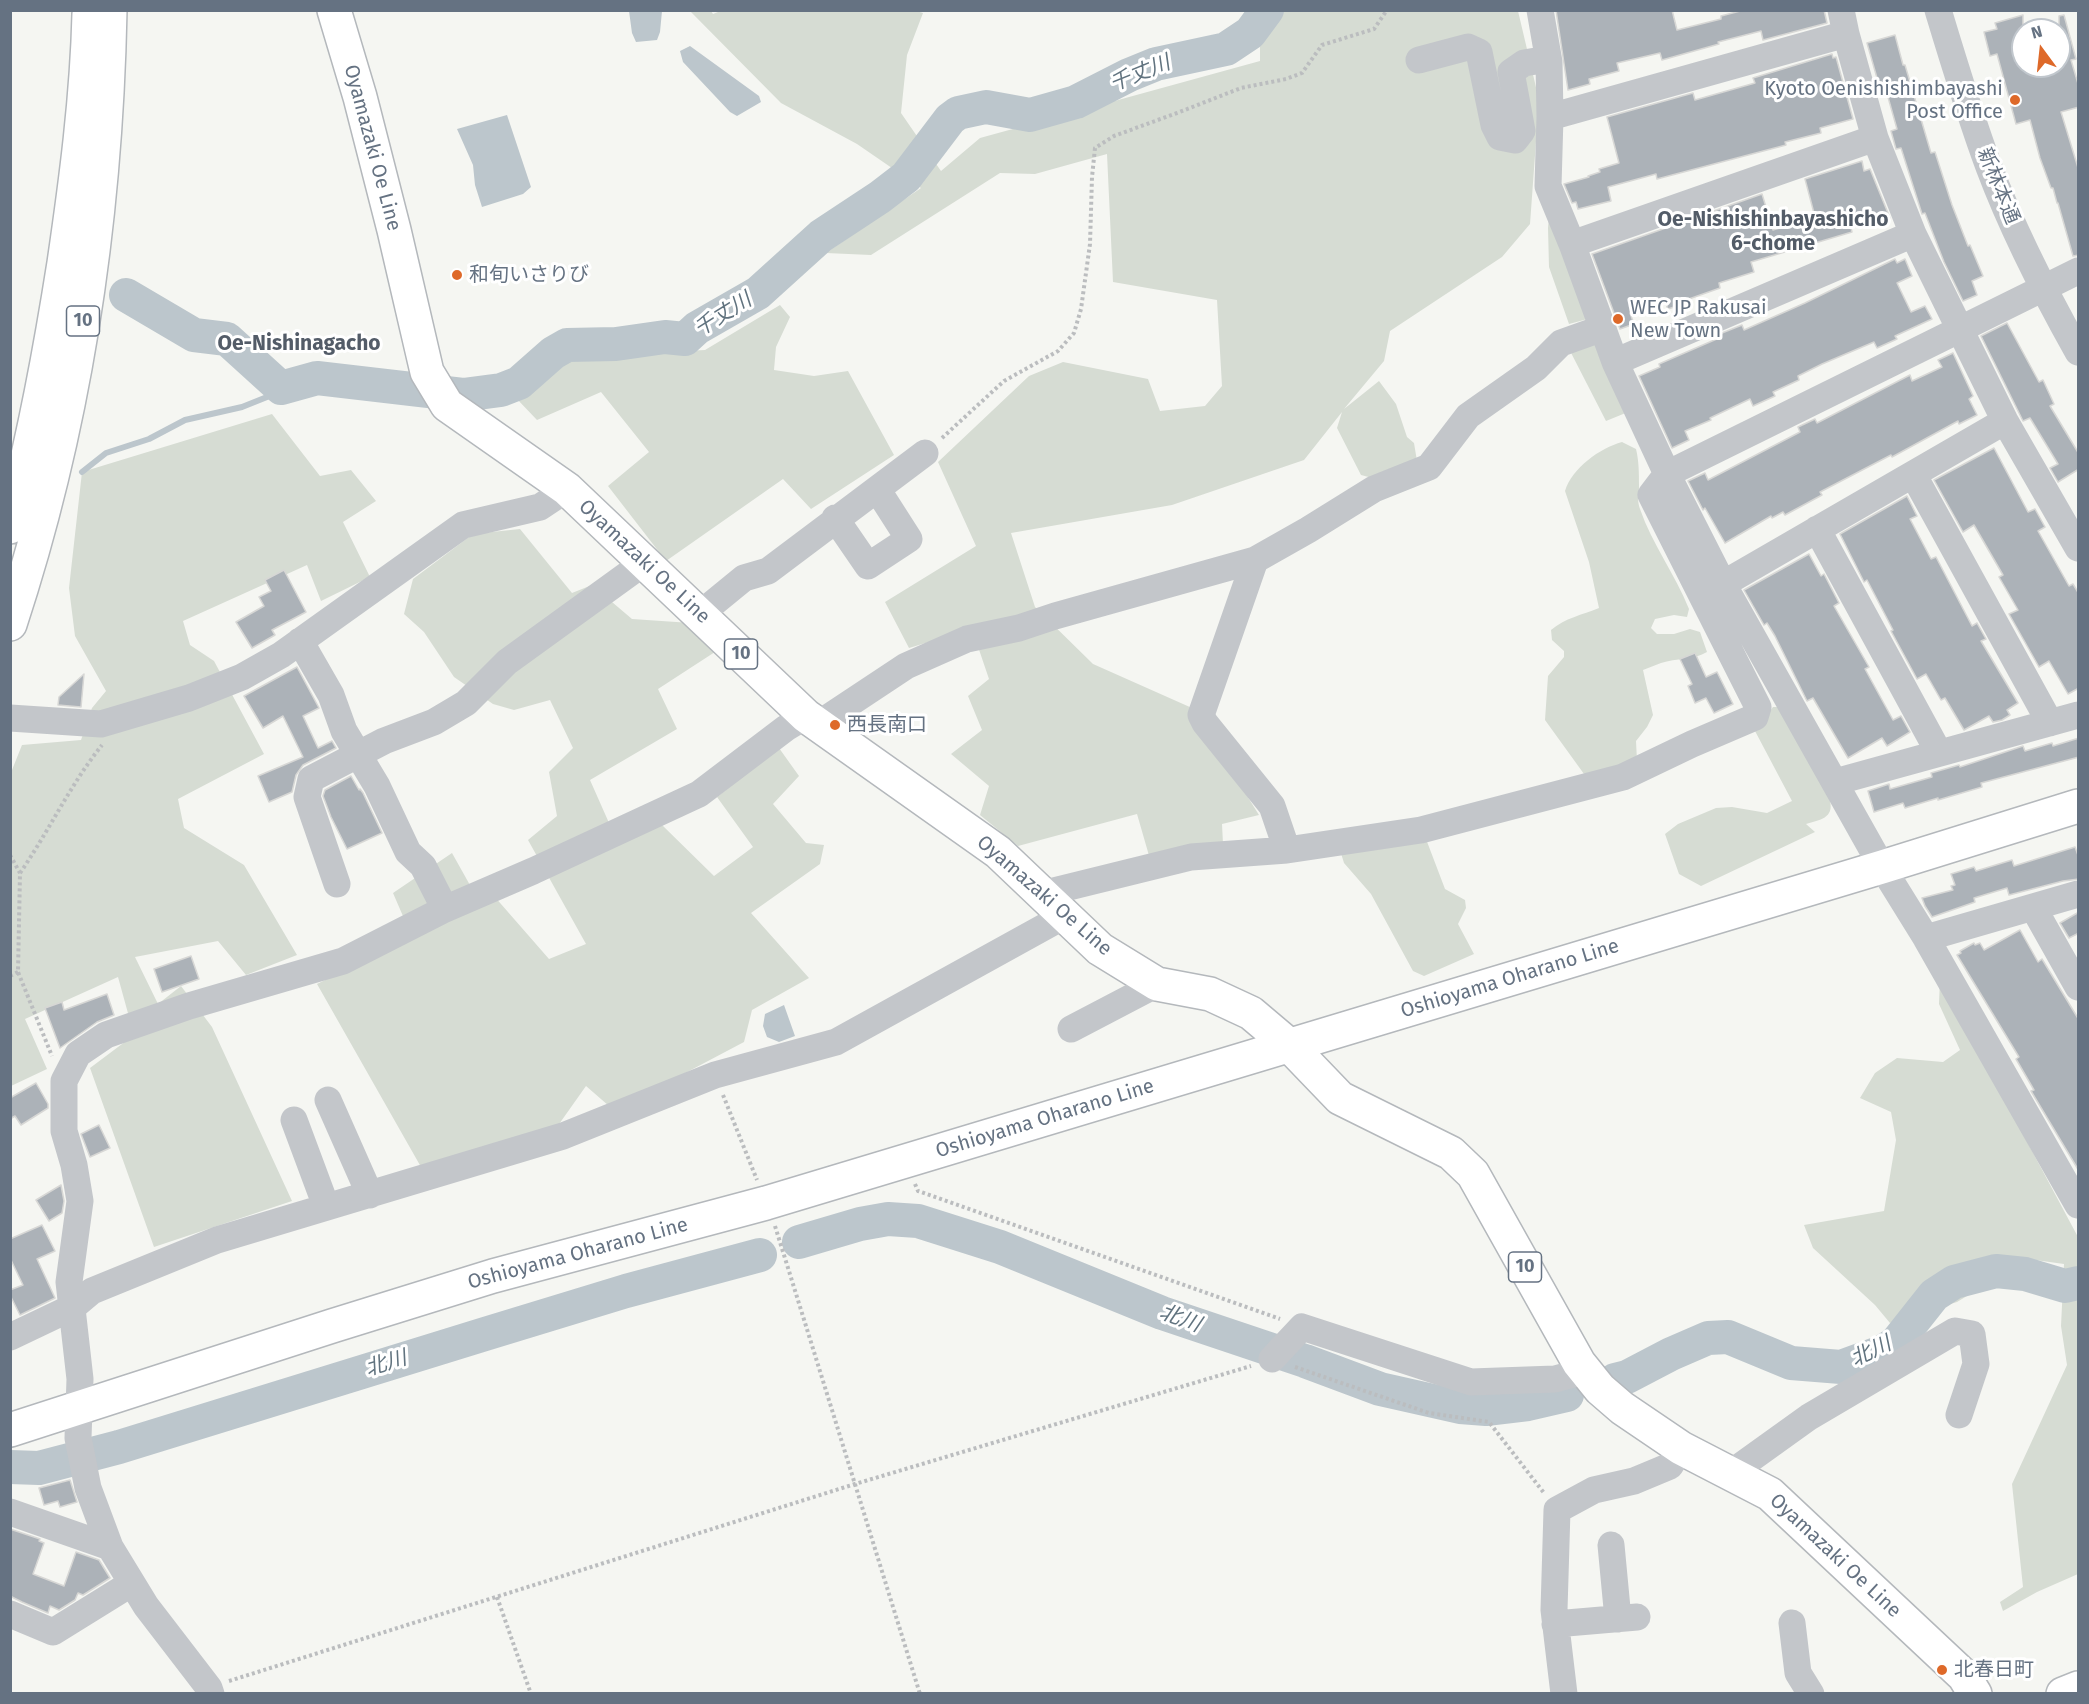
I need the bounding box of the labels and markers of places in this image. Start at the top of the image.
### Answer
place label: Kyoto Oenishishimbayashi Post Office [1764,77,2003,124]
marker: Kyoto Oenishishimbayashi Post Office [2008,93,2022,107]
place label: 和旬いさりび [469,263,589,287]
marker: 和旬いさりび [450,268,464,282]
place label: WEC JP Rakusai New Town [1630,296,1767,343]
marker: WEC JP Rakusai New Town [1611,312,1625,326]
place label: 西長南口 [847,713,927,737]
marker: 西長南口 [828,718,842,732]
place label: 北春日町 [1954,1658,2034,1682]
marker: 北春日町 [1935,1663,1949,1677]

